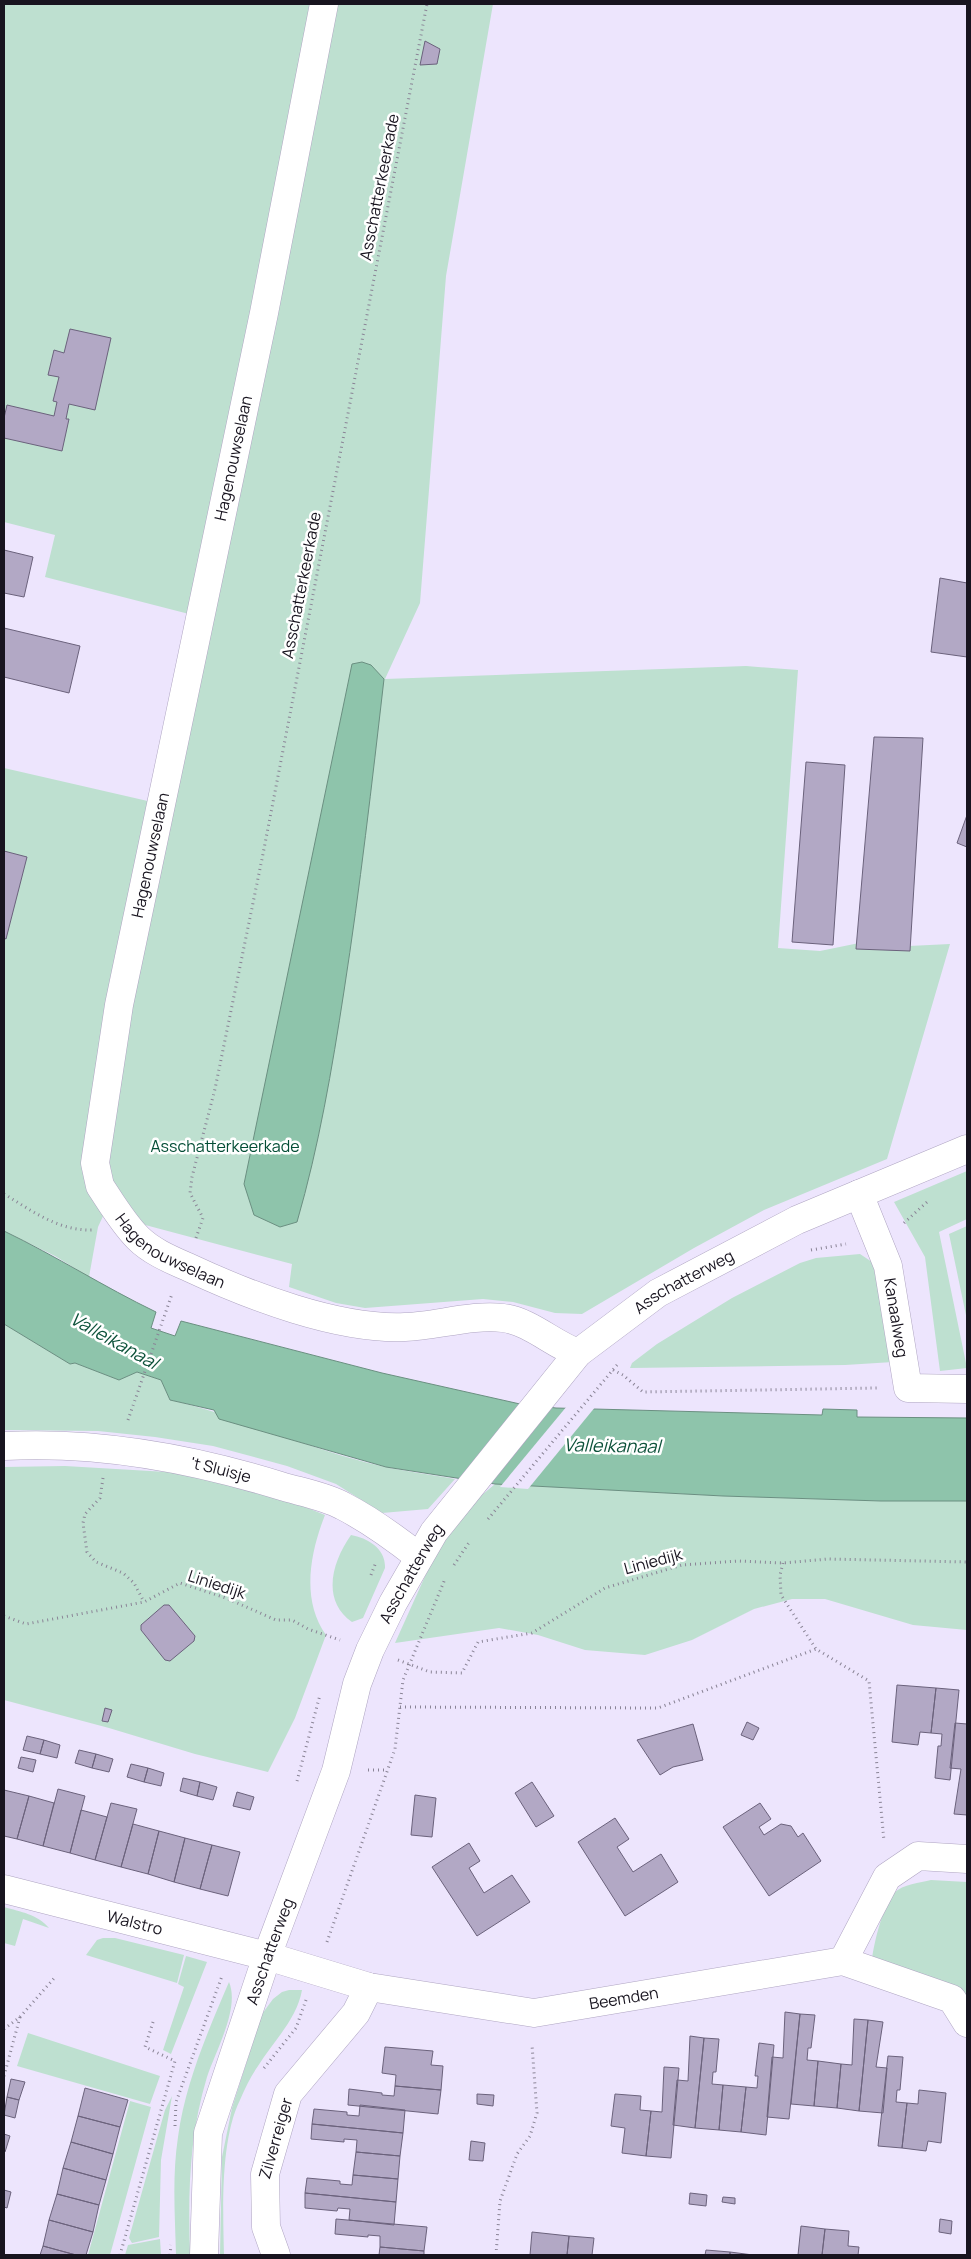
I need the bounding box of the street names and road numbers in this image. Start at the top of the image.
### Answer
street label: Asschatterkeerkade [354,112,404,262]
street label: Hagenouwselaan [209,393,257,523]
street label: Asschatterkeerkade [276,510,326,660]
street label: Hagenouwselaan [126,790,174,920]
street label: Hagenouwselaan [110,1209,229,1293]
street label: Asschatterweg [629,1244,737,1319]
street label: Kanaalweg [879,1276,914,1359]
street label: 't Sluisje [189,1451,254,1488]
street label: Asschatterweg [374,1518,448,1627]
street label: Liniedijk [621,1542,686,1579]
street label: Liniedijk [185,1564,250,1604]
street label: Asschatterweg [241,1895,299,2008]
street label: Walstro [105,1905,165,1940]
street label: Beemden [587,1981,660,2015]
street label: Zilverreiger [253,2095,297,2181]

